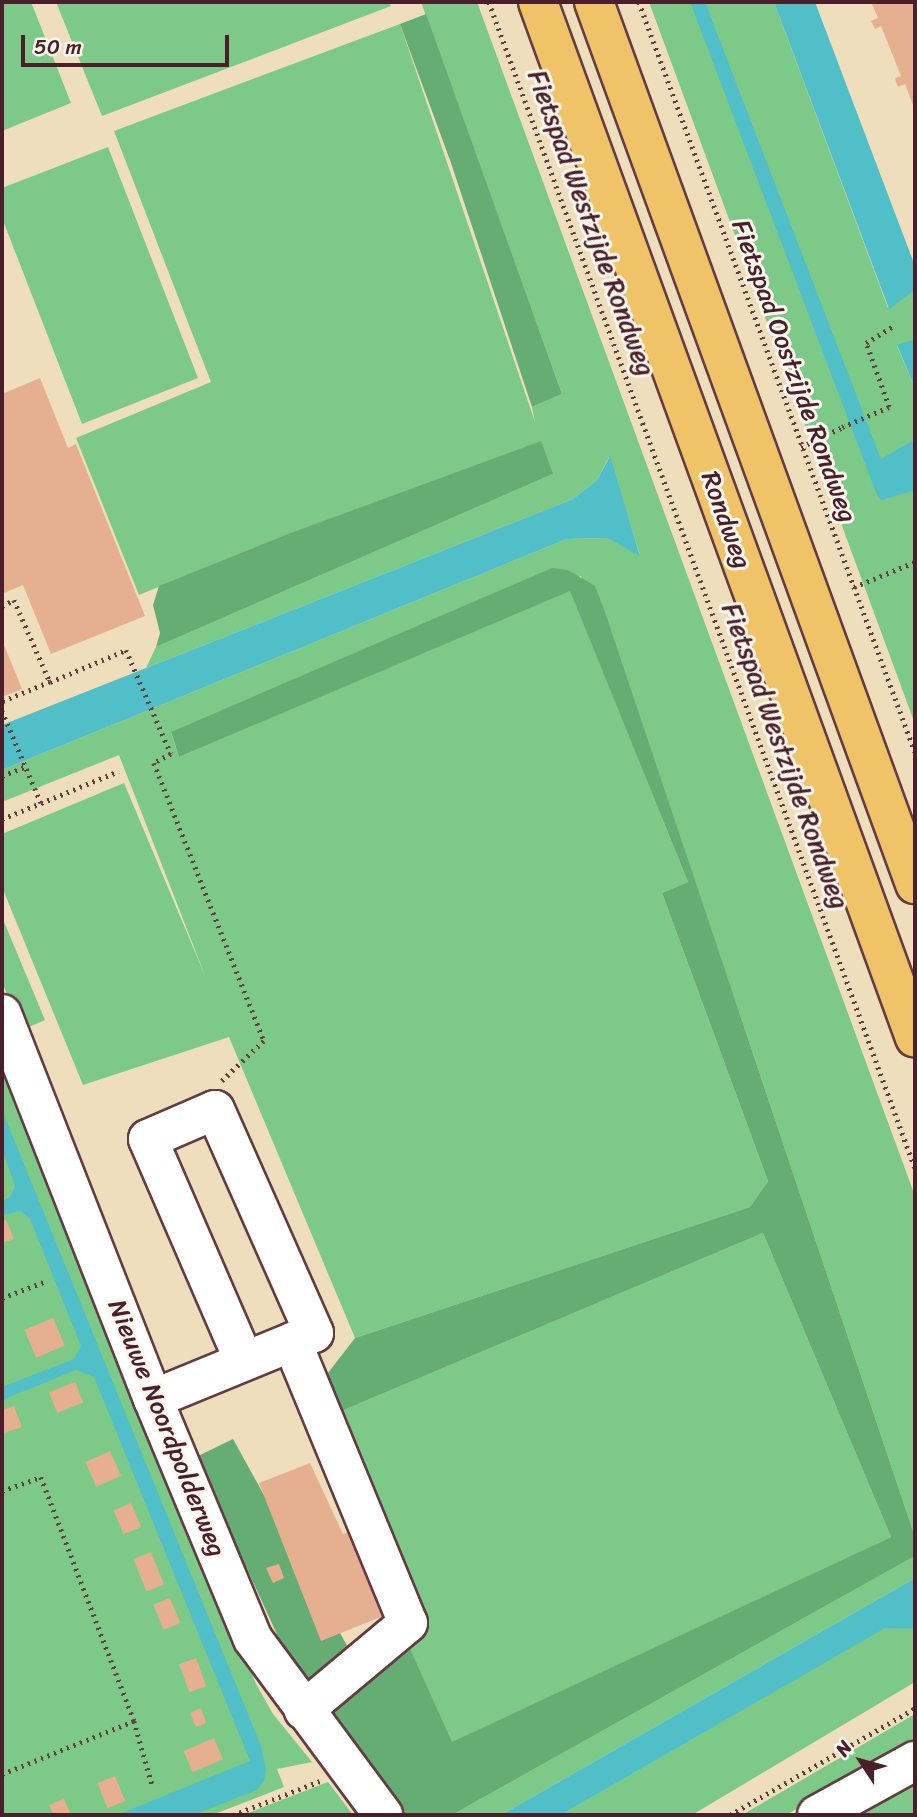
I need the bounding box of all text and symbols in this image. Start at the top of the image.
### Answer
scale bar [24,21,233,65]
text: 50 m [34,28,82,66]
street label: Fietspad Westzijde Rondweg [521,65,661,381]
street label: Fietspad Oostzijde Rondweg [724,215,864,527]
street label: Rondweg [694,467,758,573]
street label: Fietspad Westzijde Rondweg [715,598,855,914]
street label: Nieuwe Noordpolderweg [101,1294,233,1562]
north arrow [826,1726,896,1796]
text: N [826,1733,861,1763]

